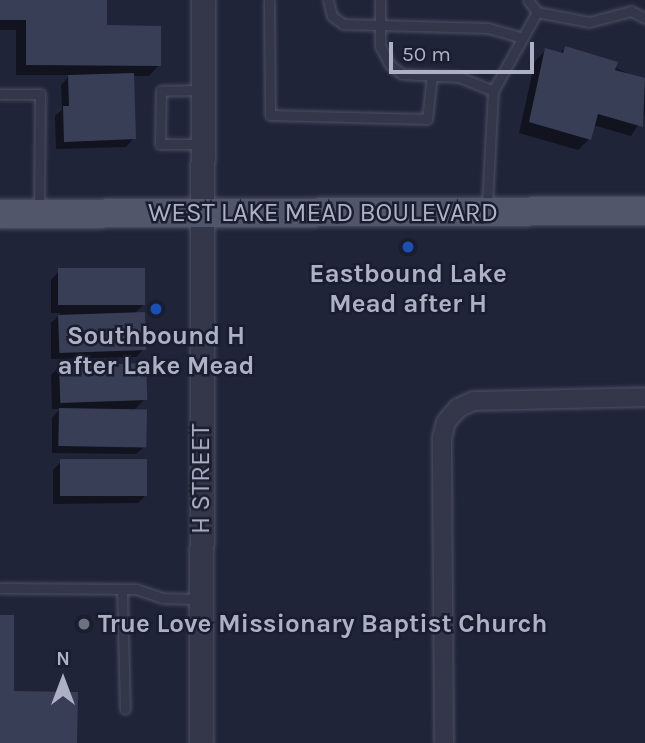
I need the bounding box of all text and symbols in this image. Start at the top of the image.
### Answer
scale bar [393,28,538,72]
text: 50 m [402,42,451,66]
street label: WEST LAKE MEAD BOULEVARD [148,197,498,229]
marker: Eastbound Lake Mead after H [400,239,416,255]
place label: Eastbound Lake Mead after H [309,258,507,320]
marker: Southbound H after Lake Mead [148,301,164,317]
place label: Southbound H after Lake Mead [57,320,255,382]
street label: H STREET [185,424,217,534]
place label: True Love Missionary Baptist Church [98,608,548,640]
marker: True Love Missionary Baptist Church [76,616,92,632]
north arrow [28,645,98,715]
text: N [56,648,70,670]

